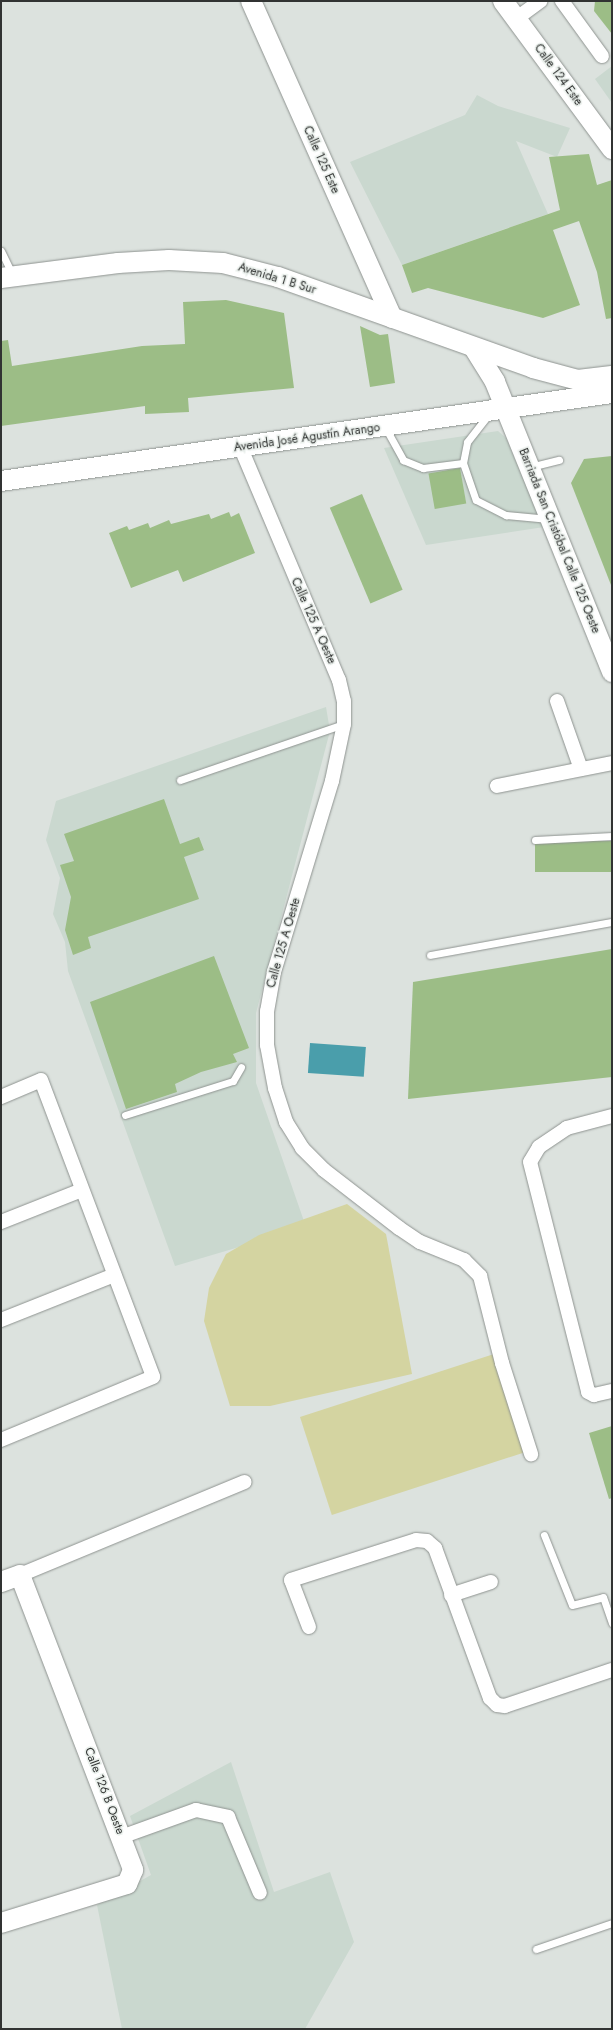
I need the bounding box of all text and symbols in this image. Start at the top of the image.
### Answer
street label: Calle 124 Este [531,41,585,109]
street label: Calle 125 Este [300,124,342,196]
street label: Avenida 1 B Sur [236,260,318,298]
street label: Avenida José Agustín Arango [233,421,381,455]
street label: Barriada San Cristóbal Calle 125 Oeste [515,446,603,636]
street label: Calle 125 A Oeste [288,576,338,666]
street label: Calle 125 A Oeste [264,896,304,990]
street label: Calle 126 B Oeste [81,1746,127,1836]

